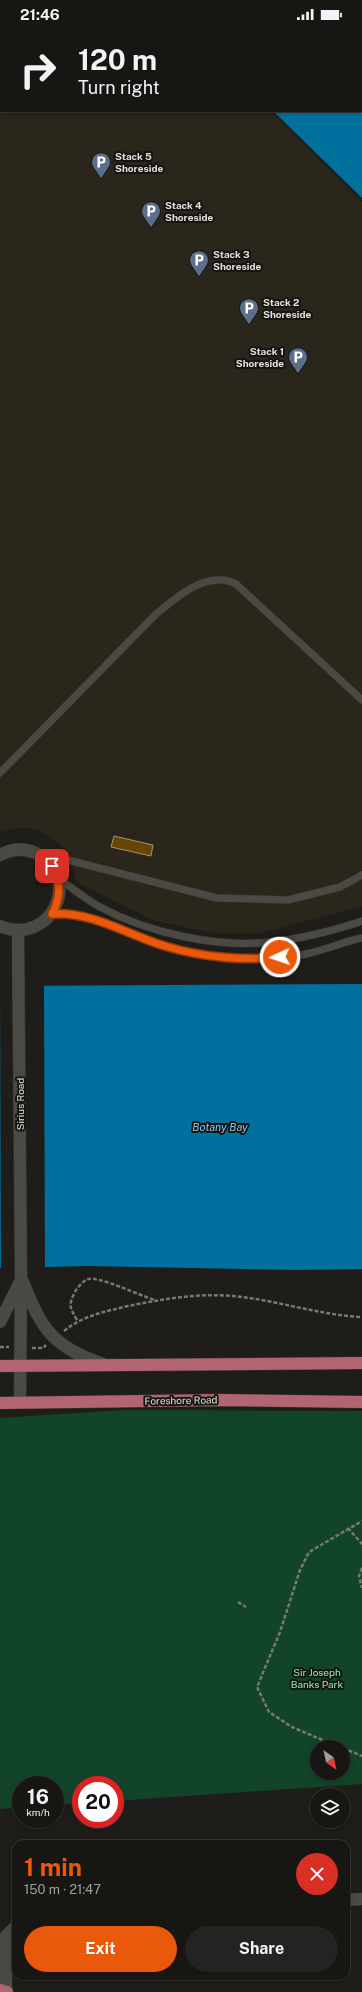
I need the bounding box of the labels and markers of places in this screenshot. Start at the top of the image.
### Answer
place label: Stack 5 Shoreside [115,150,163,174]
parking icon: Stack 5 Shoreside [90,151,112,179]
place label: Stack 4 Shoreside [165,199,213,223]
parking icon: Stack 4 Shoreside [140,200,162,228]
place label: Stack 3 Shoreside [213,248,261,272]
parking icon: Stack 3 Shoreside [188,249,210,277]
place label: Stack 2 Shoreside [263,296,311,320]
parking icon: Stack 2 Shoreside [238,297,260,325]
place label: Stack 1 Shoreside [236,345,284,369]
parking icon: Stack 1 Shoreside [287,346,309,374]
pin [35,849,69,883]

